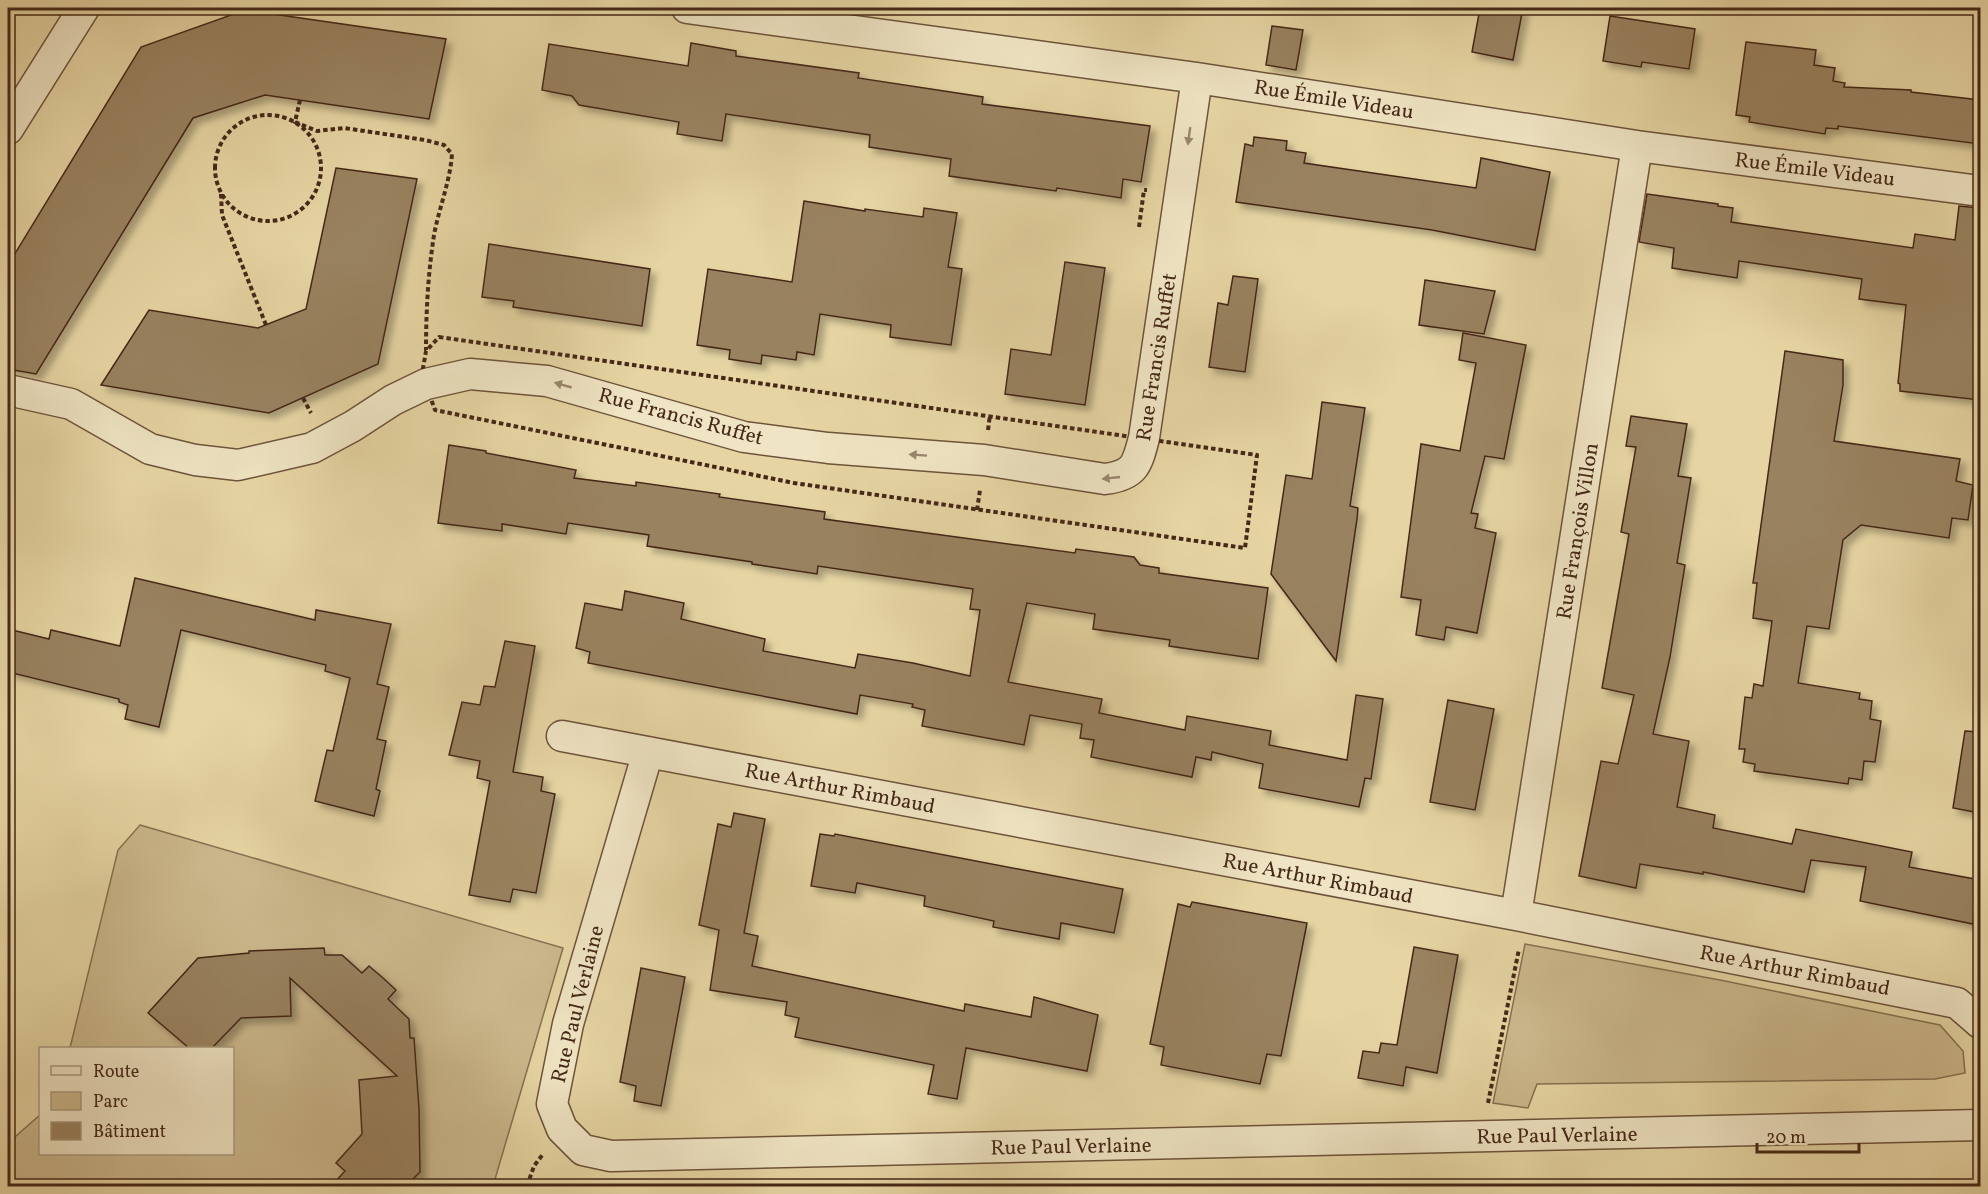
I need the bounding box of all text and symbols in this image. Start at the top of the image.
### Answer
street label: Rue Émile Videau [1252,74,1416,127]
one-way arrow [1184,127,1193,146]
street label: Rue Émile Videau [1733,146,1897,195]
street label: Rue Francis Ruffet [1130,271,1185,443]
one-way arrow [554,380,572,389]
street label: Rue Francis Ruffet [595,381,766,453]
street label: Rue François Villon [1550,441,1607,622]
one-way arrow [908,450,927,459]
one-way arrow [1101,473,1120,483]
street label: Rue Arthur Rimbaud [742,757,937,822]
street label: Rue Arthur Rimbaud [1220,847,1415,912]
street label: Rue Paul Verlaine [545,923,612,1086]
street label: Rue Arthur Rimbaud [1697,939,1892,1004]
legend [39,1047,234,1155]
text: Route [93,1060,139,1085]
text: Parc [93,1090,128,1115]
scale bar [1757,1116,1859,1154]
text: Bâtiment [93,1120,166,1145]
street label: Rue Paul Verlaine [1476,1121,1638,1152]
text: 20 m [1766,1126,1806,1151]
street label: Rue Paul Verlaine [990,1132,1152,1163]

